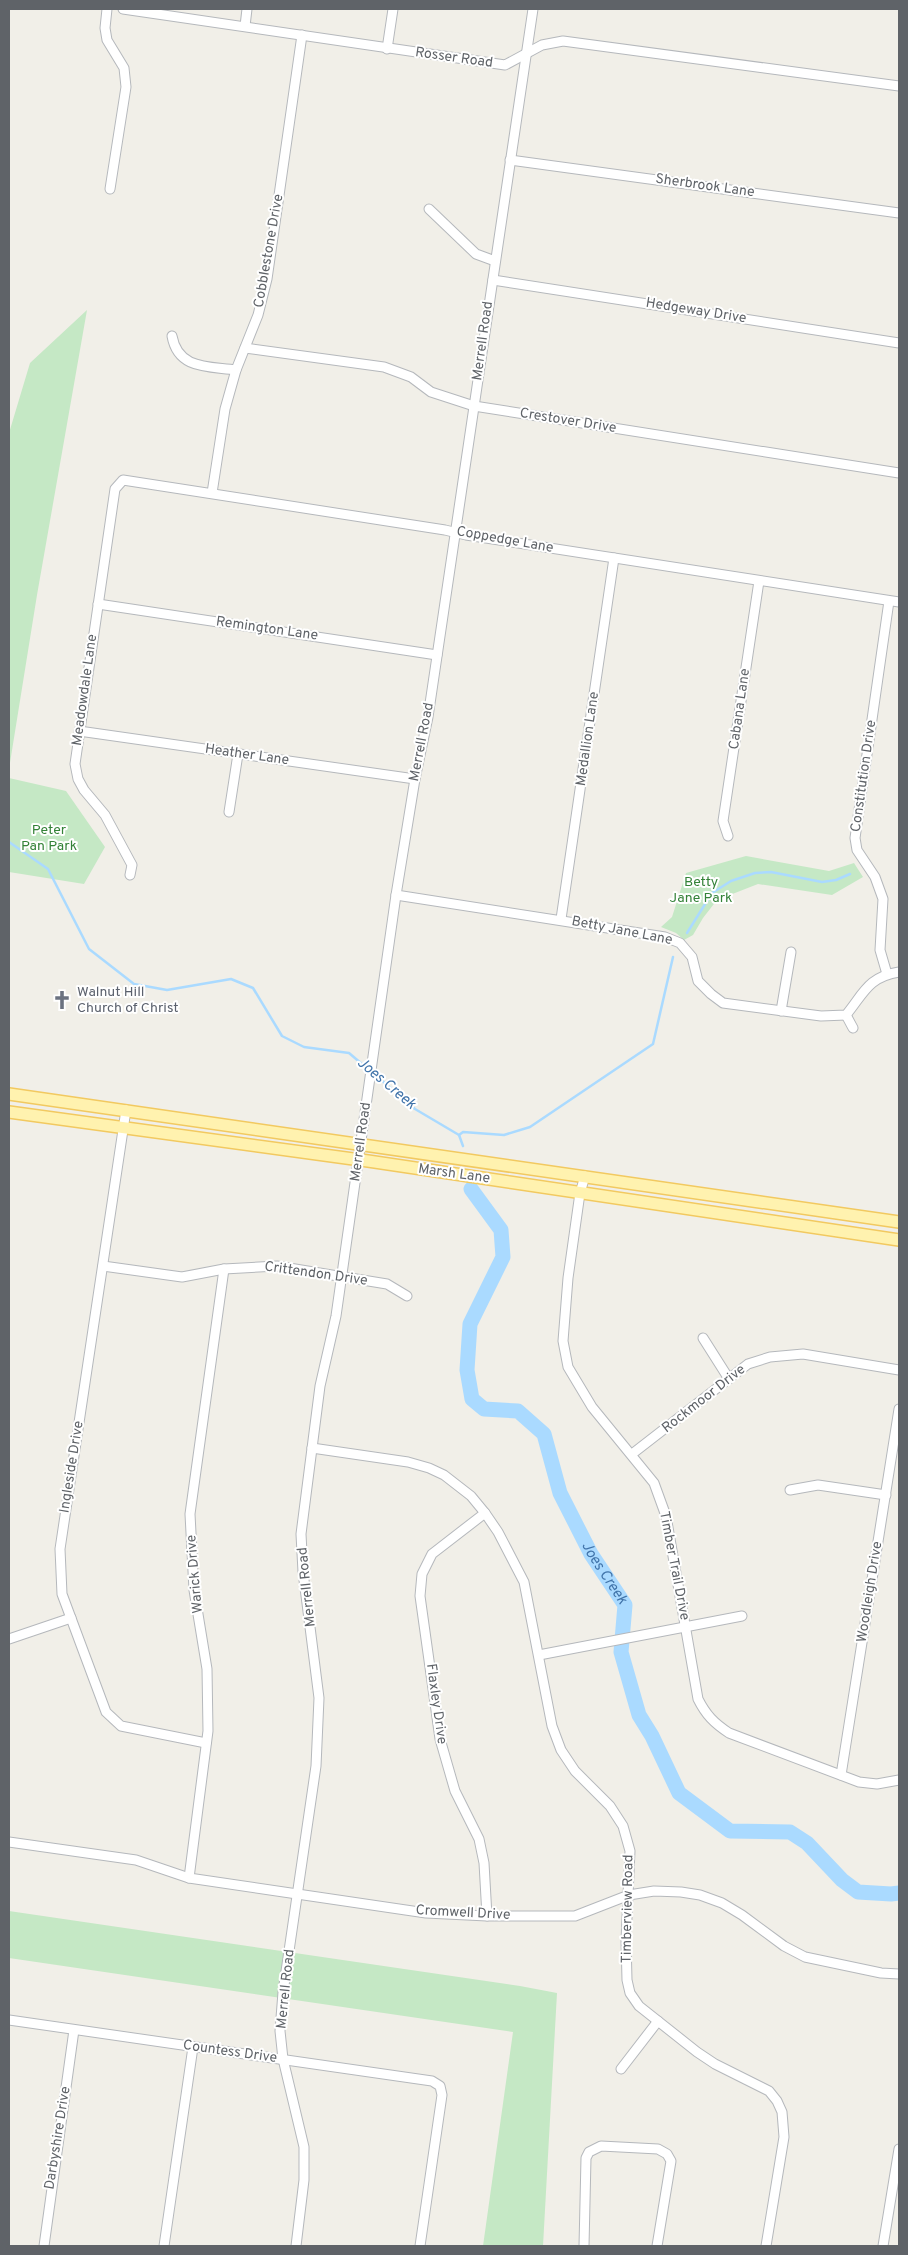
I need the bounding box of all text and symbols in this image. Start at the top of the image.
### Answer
street label: Rosser Road [414,44,494,72]
street label: Sherbrook Lane [654,171,756,201]
street label: Cobblestone Drive [251,193,287,309]
street label: Hedgeway Drive [644,295,748,327]
street label: Merrell Road [469,300,497,382]
street label: Crestover Drive [518,405,618,437]
street label: Coppedge Lane [455,523,555,557]
street label: Remington Lane [215,613,319,645]
street label: Meadowdale Lane [69,633,101,747]
street label: Cabana Lane [726,667,754,751]
street label: Medallion Lane [573,691,603,787]
street label: Merrell Road [406,701,438,783]
street label: Constitution Drive [848,719,880,833]
street label: Heather Lane [204,741,290,769]
park label: Peter Pan Park [21,822,77,855]
park label: Betty Jane Park [670,874,733,907]
street label: Betty Jane Lane [570,913,674,949]
place label: Walnut Hill Church of Christ [77,984,179,1017]
church icon: Walnut Hill Church of Christ [51,989,73,1011]
water label: Joes Creek [353,1054,420,1115]
street label: Merrell Road [347,1101,375,1183]
street label: Marsh Lane [417,1161,491,1187]
street label: Crittendon Drive [263,1258,369,1290]
street label: Rockmoor Drive [659,1361,749,1437]
street label: Ingleside Drive [56,1420,88,1514]
street label: Timber Trail Drive [655,1510,693,1622]
street label: Warick Drive [183,1534,207,1614]
water label: Joes Creek [577,1538,632,1608]
street label: Woodleigh Drive [854,1540,886,1644]
street label: Merrell Road [294,1546,320,1628]
street label: Flaxley Drive [422,1663,450,1745]
street label: Timberview Road [619,1854,637,1964]
street label: Cromwell Drive [415,1902,511,1924]
street label: Merrell Road [273,1948,299,2030]
street label: Countess Drive [182,2037,278,2067]
street label: Darbyshire Drive [41,2085,75,2191]

